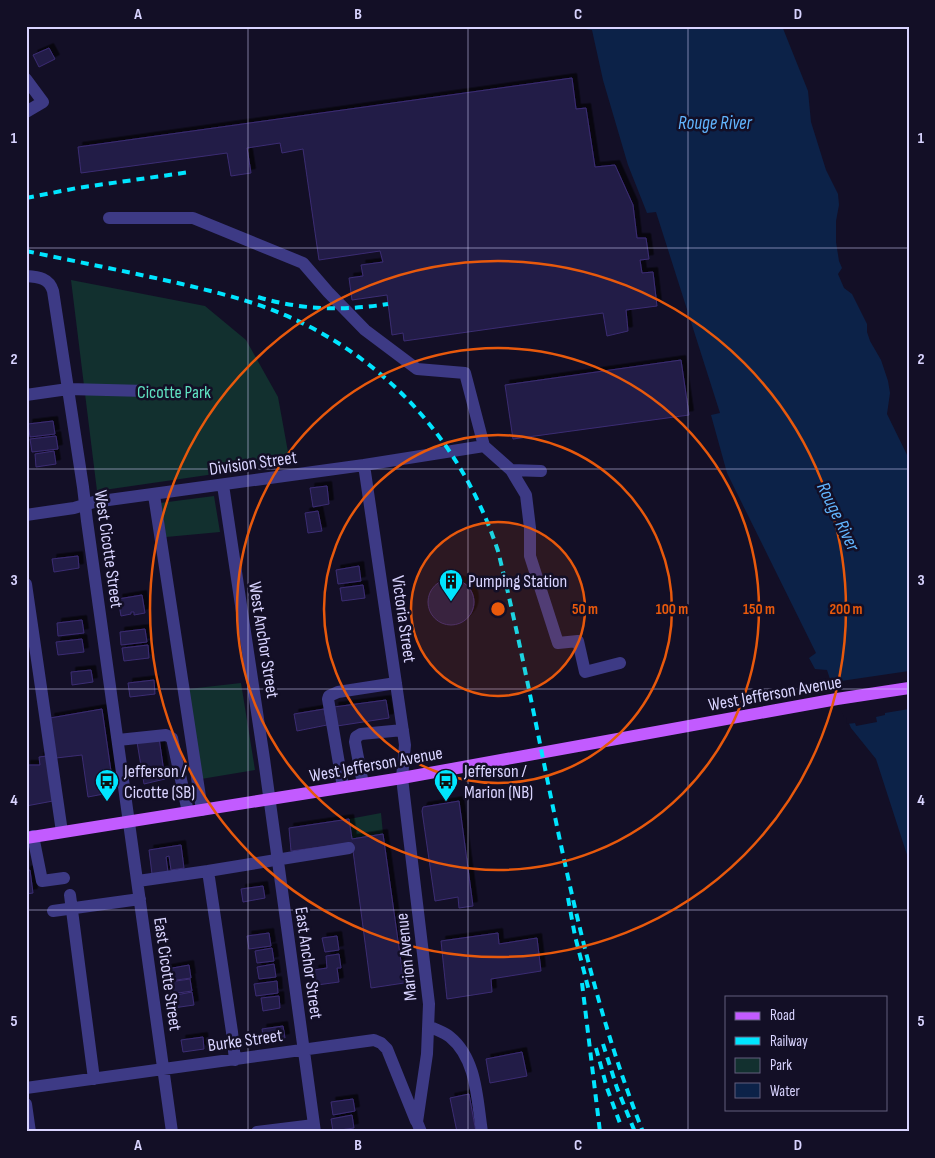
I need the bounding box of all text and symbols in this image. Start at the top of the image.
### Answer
text: A [133,5,142,24]
text: B [354,5,362,24]
text: C [574,5,582,24]
text: D [794,5,802,24]
water label: Rouge River [678,112,753,135]
text: 1 [11,129,18,148]
text: 1 [918,129,925,148]
text: 2 [10,350,18,369]
text: 2 [917,350,925,369]
park label: Cicotte Park [137,382,211,403]
street label: Division Street [208,447,299,480]
water label: Rouge River [811,478,864,555]
street label: West Cicotte Street [90,489,127,610]
building icon: Pumping Station [438,568,464,602]
text: 3 [10,571,18,590]
place label: Pumping Station [468,571,567,592]
text: 3 [917,571,925,590]
street label: Victoria Street [387,574,420,664]
street label: West Anchor Street [244,580,283,700]
centre of rings [489,600,507,618]
text: 50 m [572,600,598,619]
text: 100 m [656,600,688,619]
text: 150 m [743,600,775,619]
text: 200 m [829,600,863,619]
street label: West Jefferson Avenue [707,671,843,716]
street label: West Jefferson Avenue [308,742,444,787]
place label: Jefferson / Cicotte (SB) [123,761,195,803]
place label: Jefferson / Marion (NB) [463,761,533,803]
bus stop icon: Jefferson / Cicotte (SB) [94,768,120,802]
bus stop icon: Jefferson / Marion (NB) [433,768,459,802]
text: 4 [10,791,18,810]
text: 4 [917,791,925,810]
street label: East Anchor Street [290,906,327,1021]
street label: Marion Avenue [391,912,422,1002]
street label: East Cicotte Street [149,916,186,1033]
legend [725,996,888,1110]
text: Road [770,1006,795,1025]
text: 5 [10,1012,18,1031]
text: 5 [917,1012,925,1031]
street label: Burke Street [206,1025,284,1056]
text: Railway [770,1032,808,1051]
text: Park [770,1056,792,1075]
text: Water [770,1082,801,1101]
text: A [133,1136,142,1155]
text: B [354,1136,362,1155]
text: C [574,1136,582,1155]
text: D [794,1136,802,1155]

